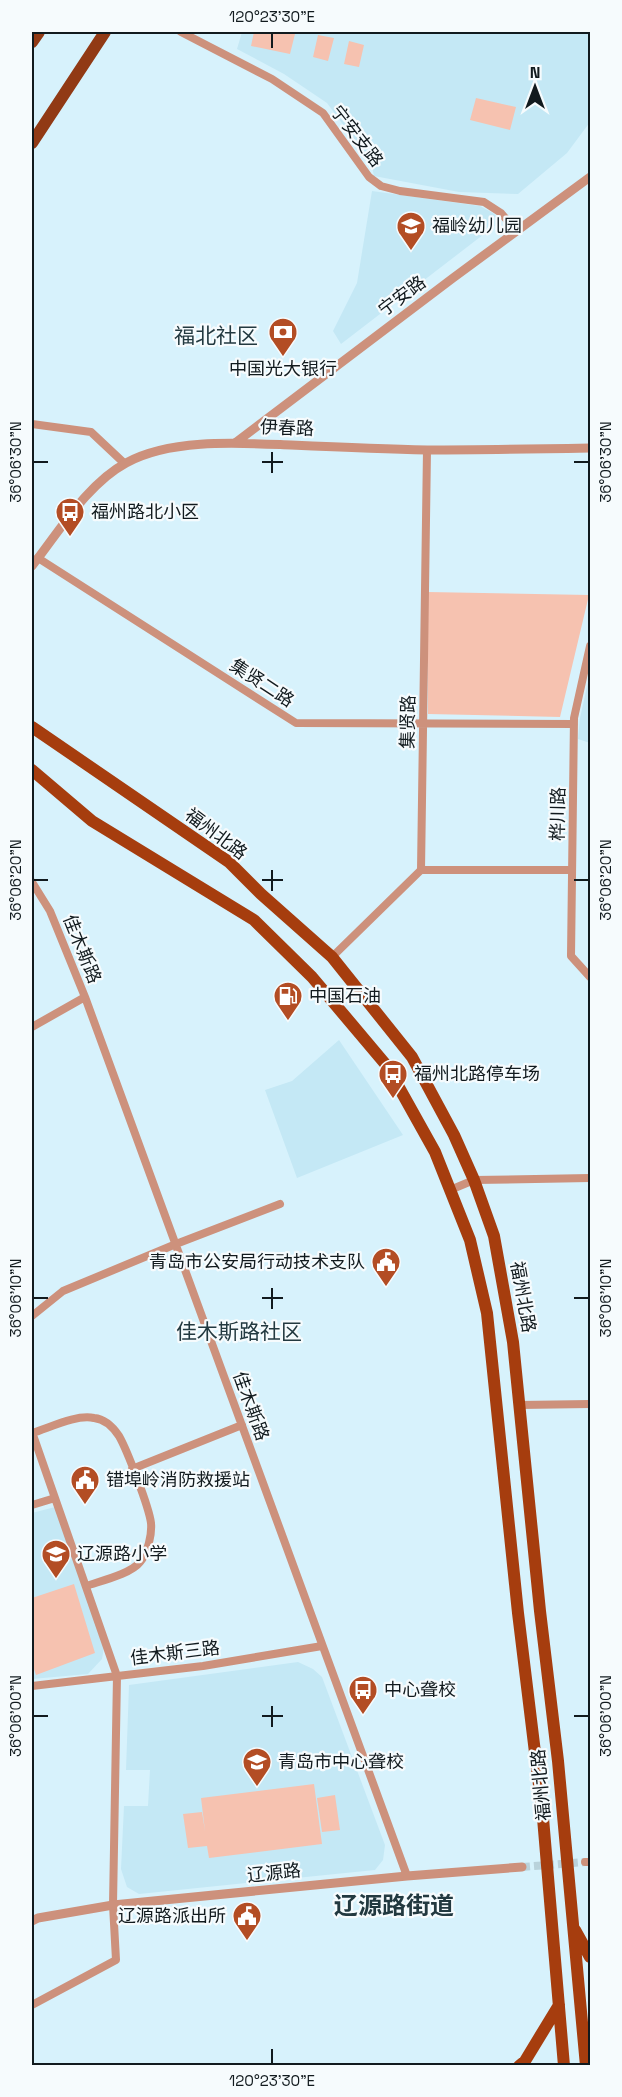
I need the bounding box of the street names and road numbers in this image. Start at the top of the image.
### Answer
street label: 宁安支路 [326,100,389,171]
street label: 宁安路 [373,270,430,321]
street label: 伊春路 [260,415,314,440]
street label: 集贤二路 [226,653,299,712]
street label: 集贤路 [396,695,419,749]
street label: 桦川路 [546,787,569,841]
street label: 福州北路 [181,803,252,864]
street label: 佳木斯路 [58,911,107,986]
street label: 福州北路 [506,1259,541,1334]
street label: 佳木斯路 [228,1368,275,1444]
street label: 佳木斯三路 [129,1636,221,1669]
street label: 福州北路 [526,1748,555,1822]
street label: 辽源路 [246,1858,302,1887]

